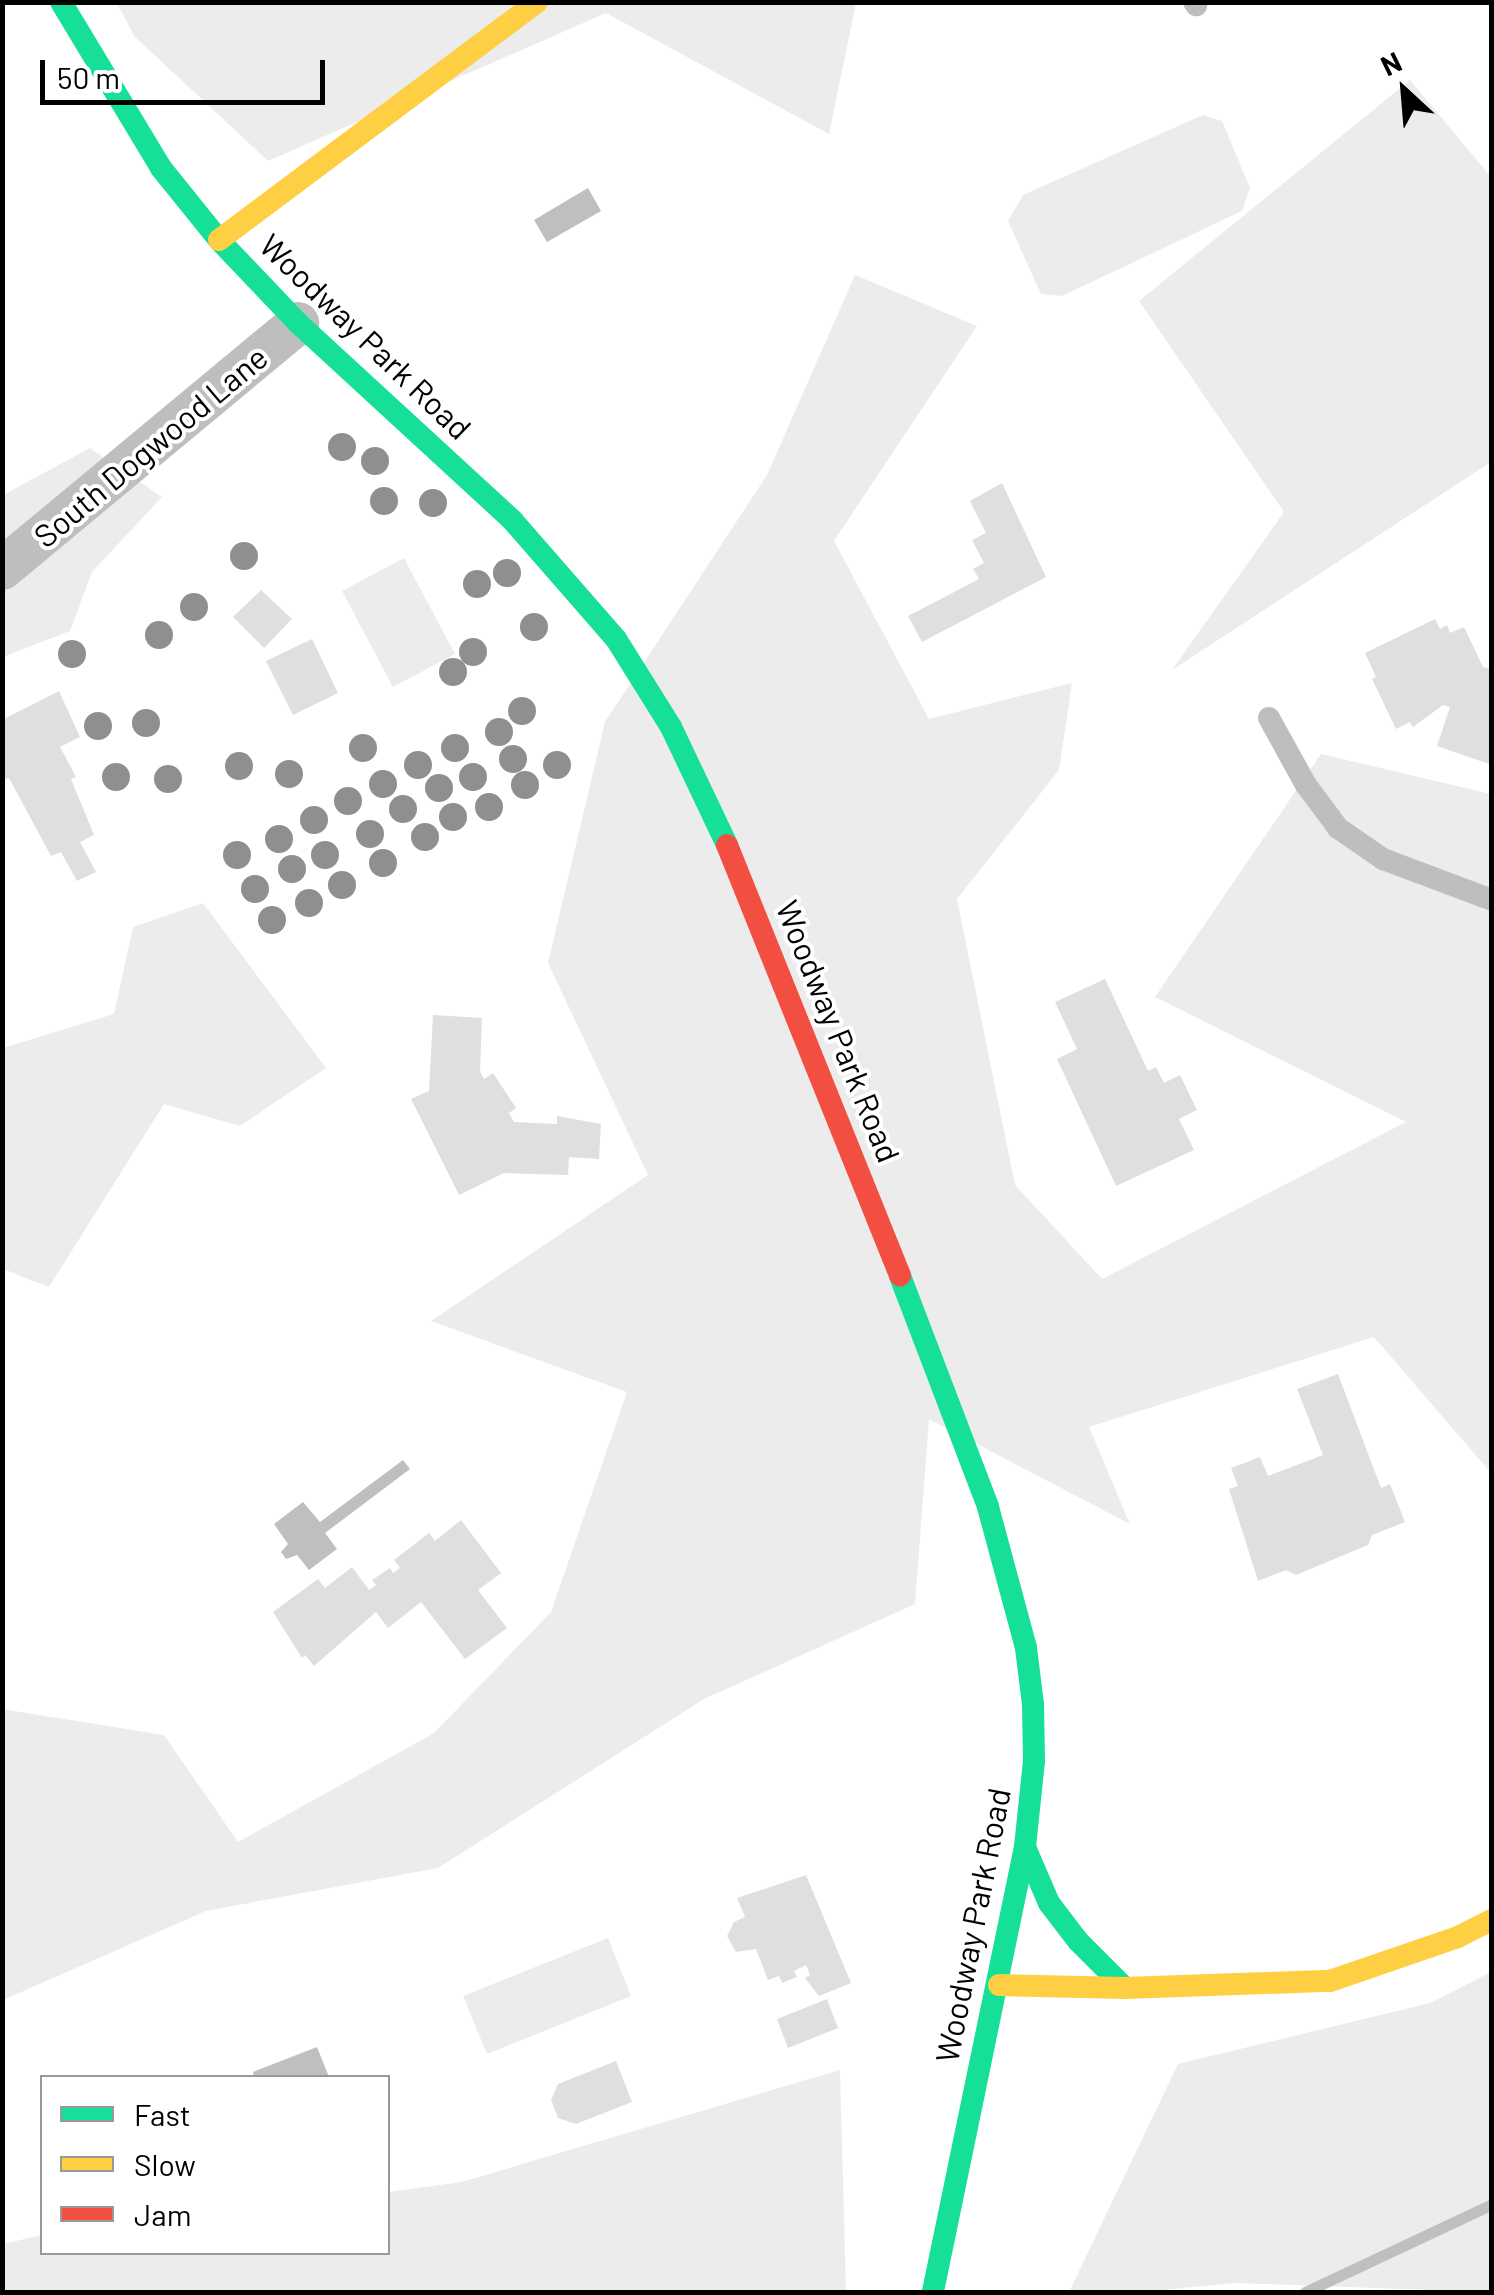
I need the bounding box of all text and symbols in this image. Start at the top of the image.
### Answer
scale bar [45,40,330,102]
north arrow [1354,40,1454,140]
text: N [1375,44,1407,82]
text: 50 m [57,59,120,95]
street label: Woodway Park Road [252,225,480,447]
street label: South Dogwood Lane [26,337,274,555]
street label: Woodway Park Road [769,894,909,1168]
street label: Woodway Park Road [927,1784,1017,2066]
legend [40,2075,390,2255]
text: Fast [134,2096,191,2132]
text: Slow [134,2146,196,2182]
text: Jam [134,2196,191,2232]

